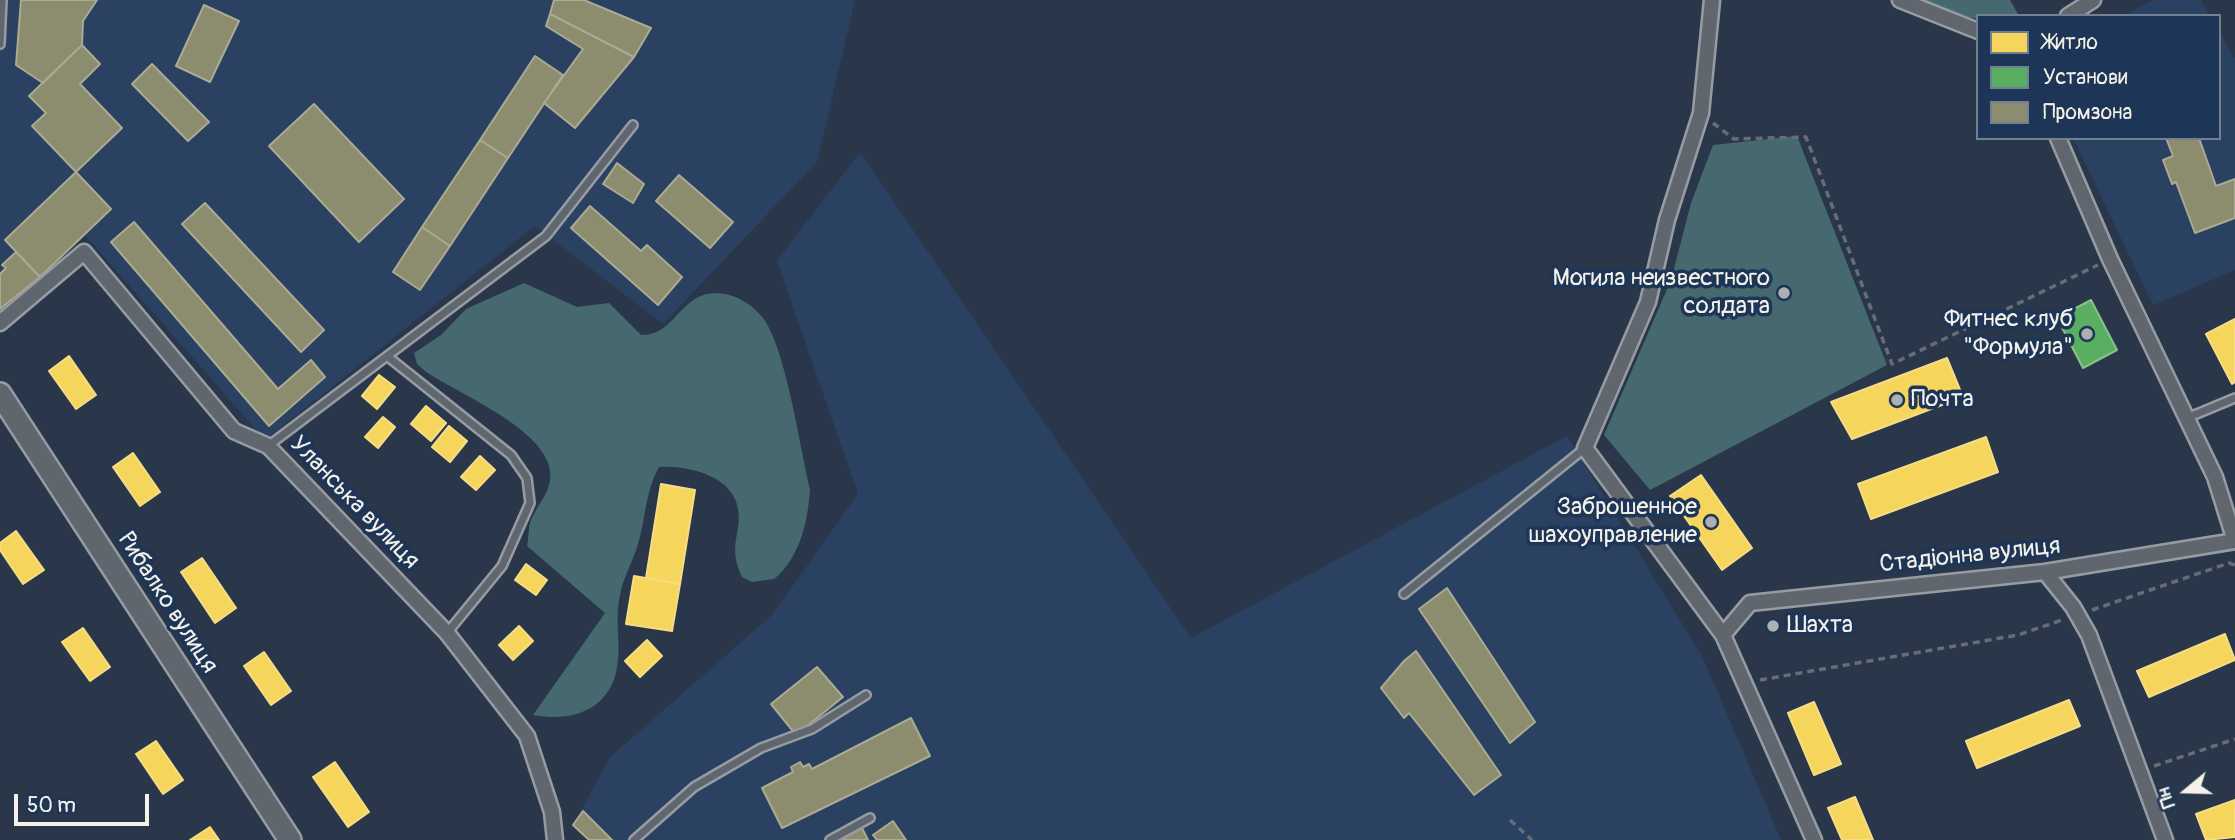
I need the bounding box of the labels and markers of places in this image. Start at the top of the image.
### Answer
place label: Могила неизвестного солдата [1553,265,1770,321]
marker: Могила неизвестного солдата [1776,285,1792,301]
place label: Фитнес клуб "Формула" [1944,306,2073,362]
marker: Фитнес клуб "Формула" [2079,326,2095,342]
place label: Почта [1911,386,1974,414]
marker: Почта [1889,392,1905,408]
place label: Заброшенное шахоуправление [1528,494,1697,550]
marker: Заброшенное шахоуправление [1703,514,1719,530]
place label: Шахта [1787,612,1853,640]
marker: Шахта [1765,618,1781,634]

